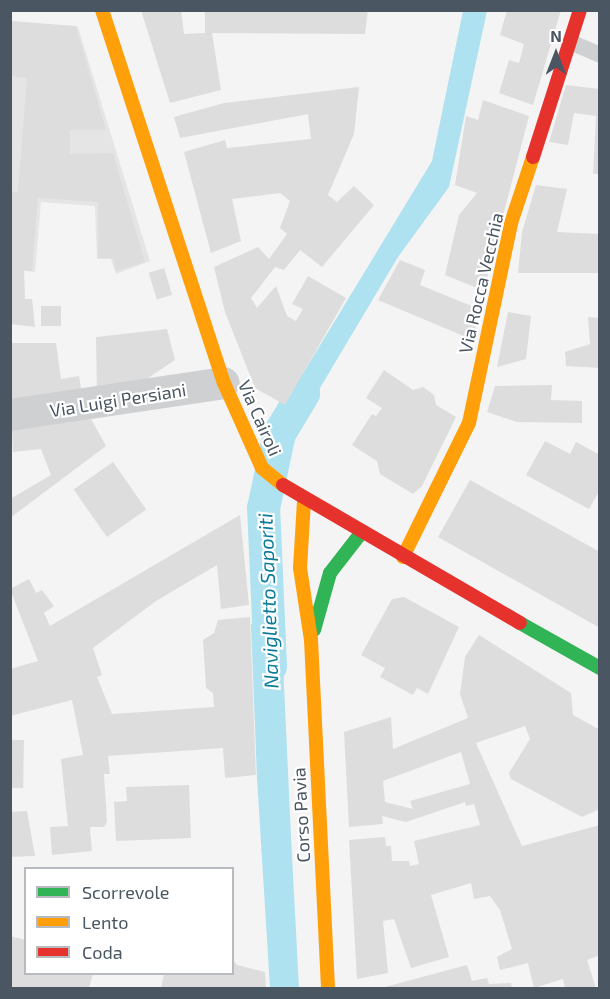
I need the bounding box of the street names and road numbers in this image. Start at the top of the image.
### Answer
street label: Via Rocca Vecchia [454,210,508,356]
street label: Via Cairoli [234,377,286,459]
street label: Via Luigi Persiani [48,379,188,421]
street label: Corso Pavia [288,767,314,863]

